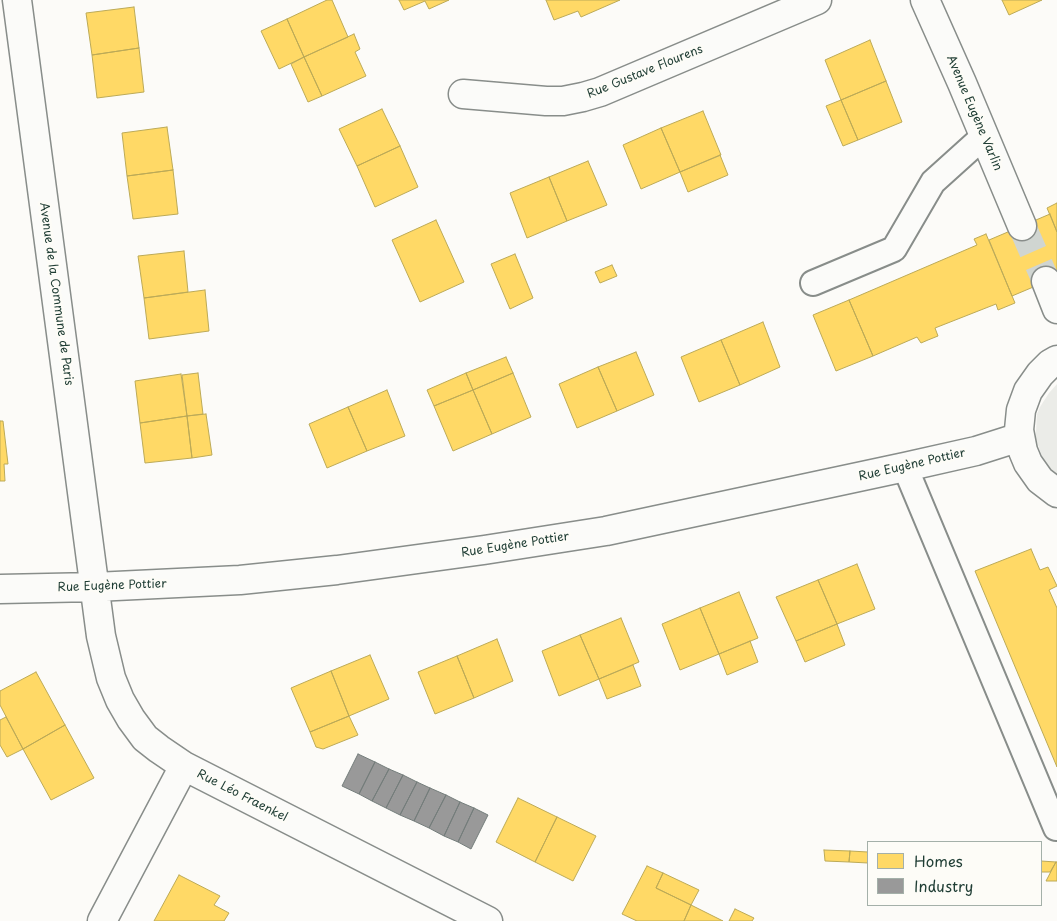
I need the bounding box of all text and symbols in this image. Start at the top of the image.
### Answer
street label: Rue Gustave Flourens [585,42,705,102]
street label: Avenue Eugène Varlin [943,53,1005,173]
street label: Avenue de la Commune de Paris [36,202,76,386]
street label: Rue Eugène Pottier [857,446,967,484]
street label: Rue Eugène Pottier [460,529,570,561]
street label: Rue Eugène Pottier [57,577,167,595]
street label: Rue Léo Fraenkel [194,767,290,825]
legend [867,841,1042,906]
text: Homes [914,849,963,872]
text: Industry [914,874,973,897]

